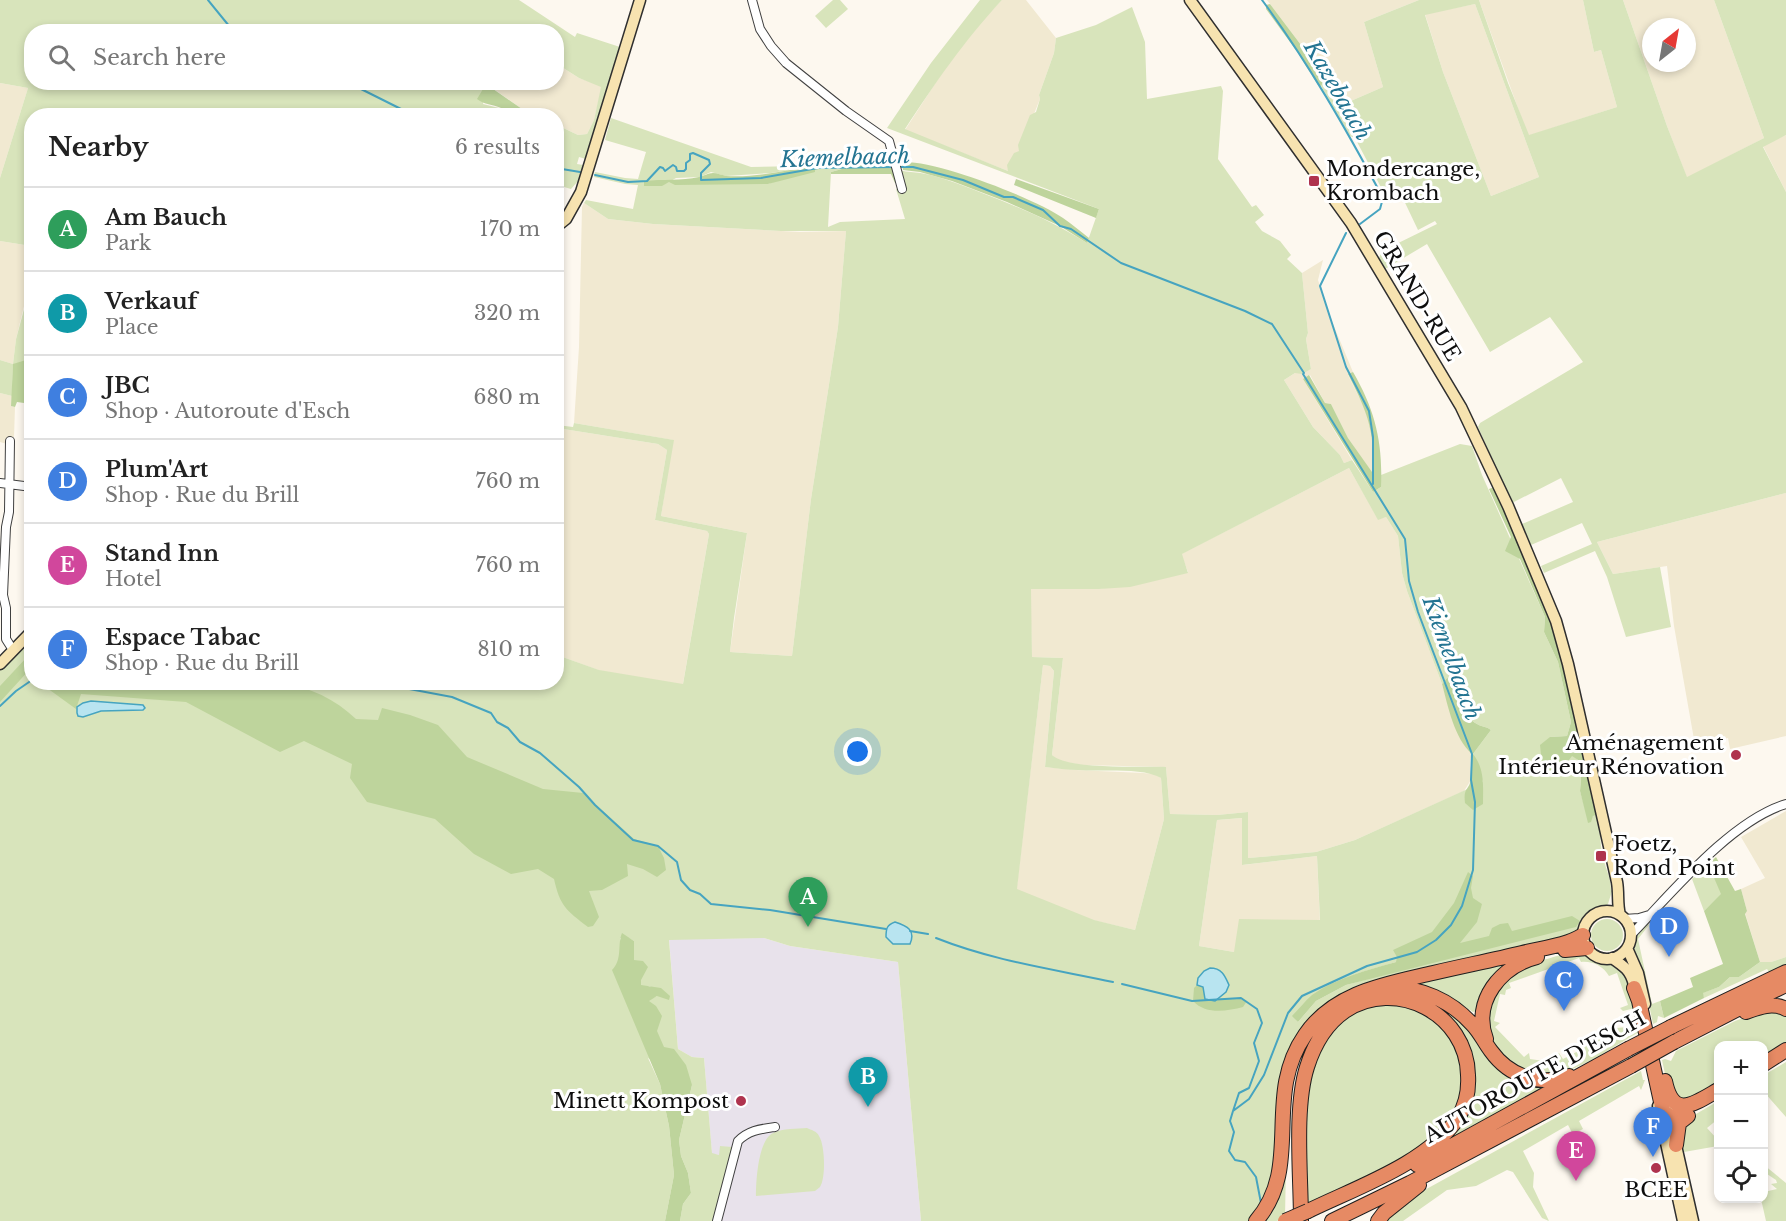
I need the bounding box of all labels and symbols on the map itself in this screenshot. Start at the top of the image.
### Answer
north arrow [1642,18,1696,72]
water label: Kazebaach [1298,35,1377,145]
water label: Kiemelbaach [779,142,911,173]
place label: Mondercange, Krombach [1326,156,1480,206]
marker: Mondercange, Krombach [1307,174,1321,188]
street label: GRAND-RUE [1368,226,1466,366]
water label: Kiemelbaach [1416,591,1486,724]
place label: Aménagement Intérieur Rénovation [1498,730,1724,780]
your location [843,737,872,766]
marker: Aménagement Intérieur Rénovation [1729,748,1743,762]
place label: Foetz, Rond Point [1613,831,1735,881]
marker: Foetz, Rond Point [1594,849,1608,863]
pin: A [788,878,828,927]
pin: D [1650,908,1688,957]
pin: C [1544,962,1584,1011]
street label: AUTOROUTE D'ESCH [1419,1005,1651,1149]
pin: B [848,1058,888,1107]
place label: Minett Kompost [553,1088,729,1114]
marker: Minett Kompost [734,1094,748,1108]
pin: F [1634,1108,1672,1157]
pin: E [1556,1132,1596,1181]
marker: BCEE [1649,1161,1663,1175]
place label: BCEE [1624,1177,1688,1203]

